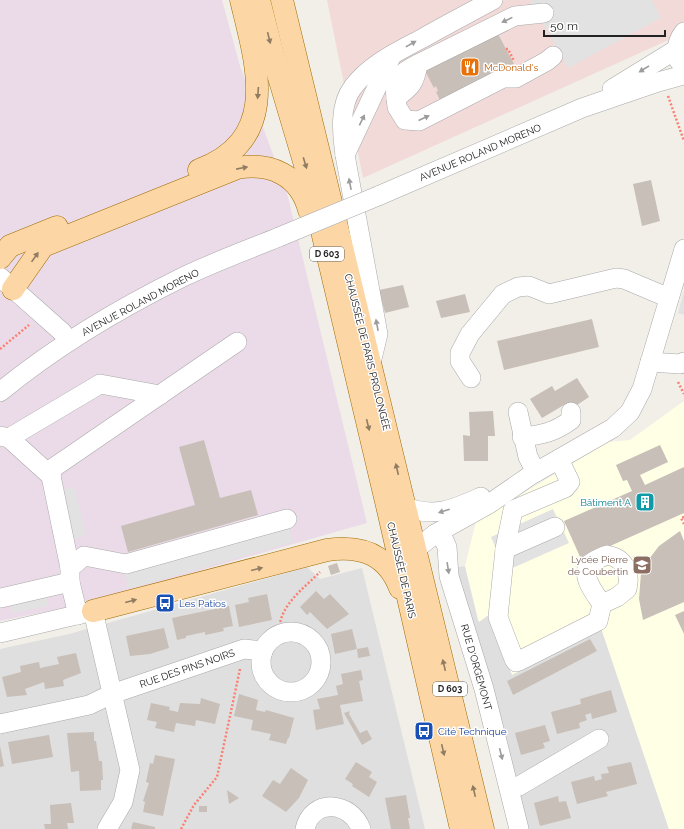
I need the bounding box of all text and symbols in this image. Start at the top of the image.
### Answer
scale bar [544,12,665,38]
one-way arrow [501,17,512,23]
text: 50 m [550,19,578,33]
one-way arrow [266,32,272,44]
one-way arrow [405,41,417,48]
restaurant icon: McDonald's [459,56,481,78]
place label: McDonald's [484,62,538,73]
one-way arrow [638,66,650,73]
one-way arrow [254,87,261,99]
one-way arrow [359,114,365,125]
one-way arrow [418,115,429,121]
street label: AVENUE ROLAND MORENO [418,122,543,183]
one-way arrow [302,157,308,169]
one-way arrow [236,164,249,170]
one-way arrow [347,178,353,190]
road number: D 603 [310,247,344,261]
one-way arrow [31,252,39,262]
street label: AVENUE ROLAND MORENO [80,267,201,338]
street label: CHAUSSÉE DE PARIS PROLONGÉE [343,272,392,432]
one-way arrow [373,319,379,332]
one-way arrow [365,419,371,431]
one-way arrow [393,463,399,476]
building icon: Bâtiment A [634,491,656,513]
place label: Bâtiment A [580,497,631,508]
one-way arrow [437,508,449,514]
street label: CHAUSSÉE DE PARIS [385,521,418,619]
place label: Lycée Pierre de Coubertin [568,554,628,577]
school or university icon: Lycée Pierre de Coubertin [631,554,653,576]
one-way arrow [445,562,451,574]
one-way arrow [250,565,263,571]
bus stop icon: Les Patios [154,592,176,614]
one-way arrow [125,598,137,604]
place label: Les Patios [179,598,226,609]
street label: RUE D'ORGEMONT [459,623,494,712]
street label: RUE DES PINS NOIRS [138,647,236,690]
one-way arrow [440,658,446,671]
road number: D 603 [433,682,467,696]
bus stop icon: Cité Technique [413,720,435,742]
place label: Cité Technique [438,726,507,737]
one-way arrow [441,744,447,756]
one-way arrow [498,748,504,760]
one-way arrow [471,785,477,797]

